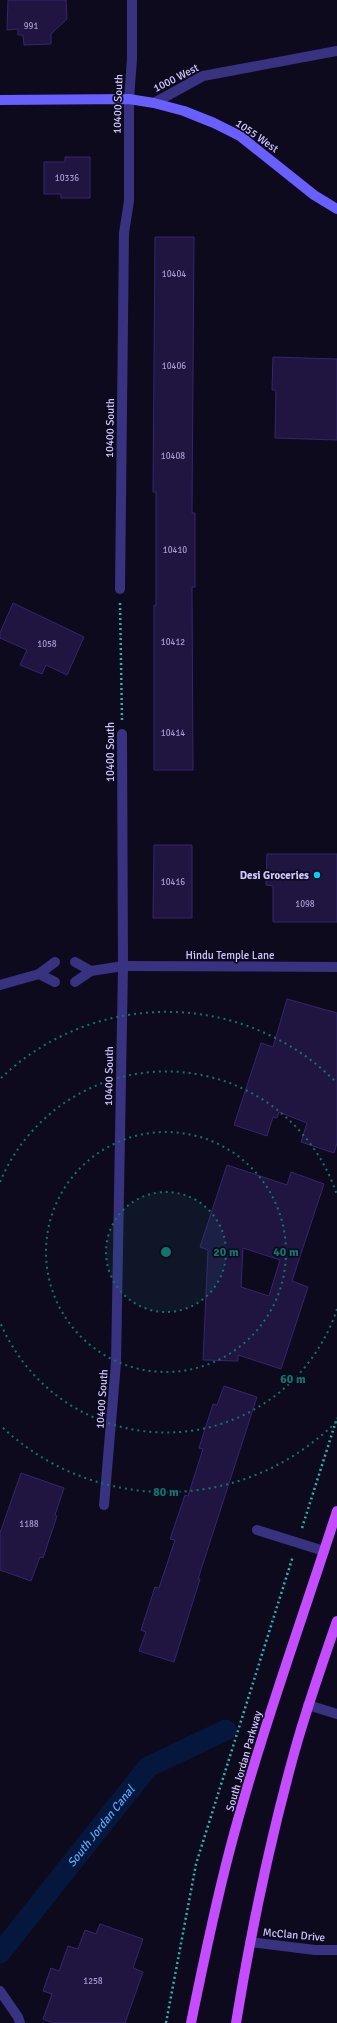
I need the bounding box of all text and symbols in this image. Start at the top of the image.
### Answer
house number: 991 [24,21,38,32]
street label: 1000 West [151,61,201,95]
street label: 10400 South [110,74,126,134]
street label: 1055 West [233,117,281,156]
house number: 10336 [55,173,79,184]
house number: 10404 [162,269,186,280]
house number: 10406 [162,361,186,372]
street label: 10400 South [103,398,117,458]
house number: 10408 [161,451,185,462]
house number: 10410 [163,545,187,556]
house number: 10412 [161,637,185,648]
house number: 1058 [37,639,57,650]
street label: 10400 South [104,722,117,782]
house number: 10414 [161,728,185,739]
place label: Desi Groceries [240,869,309,882]
marker: Desi Groceries [312,870,322,880]
house number: 10416 [161,877,185,888]
house number: 1098 [295,899,315,910]
street label: Hindu Temple Lane [185,949,275,962]
street label: 10400 South [102,1046,116,1106]
centre of rings [159,1245,173,1259]
text: 20 m [213,1245,239,1260]
text: 40 m [273,1245,299,1260]
street label: 10400 South [93,1369,111,1429]
text: 60 m [280,1372,306,1387]
text: 80 m [153,1485,179,1500]
house number: 1188 [19,1519,39,1530]
street label: South Jordan Parkway [223,1708,265,1813]
water label: South Jordan Canal [64,1781,139,1870]
street label: McClan Drive [262,1926,326,1944]
house number: 1258 [83,1976,103,1987]

